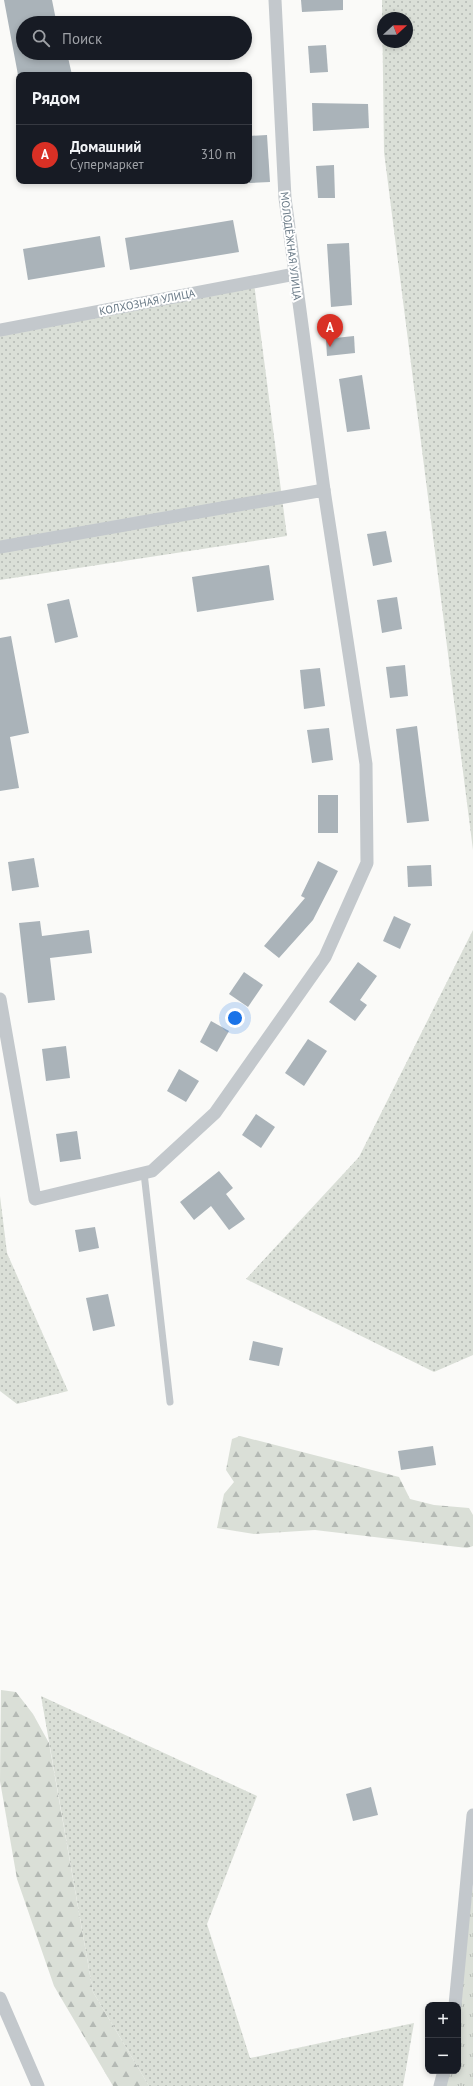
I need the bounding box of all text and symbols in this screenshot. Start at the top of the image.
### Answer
north arrow [377,12,413,48]
search box [16,16,252,60]
icon: search [30,27,52,49]
text: Поиск [62,29,102,48]
text: Рядом [32,87,80,109]
text: Домашний [70,137,141,156]
text: A [41,146,49,163]
text: 310 m [201,146,236,163]
text: Супермаркет [70,156,144,173]
street label: МОЛОДЁЖНАЯ УЛИЦА [277,191,305,302]
street label: КОЛХОЗНАЯ УЛИЦА [98,286,197,318]
pin: A [317,314,343,347]
your location [225,1008,245,1028]
map controls [425,2002,461,2074]
button: + [425,2002,461,2038]
button: − [425,2038,461,2074]

